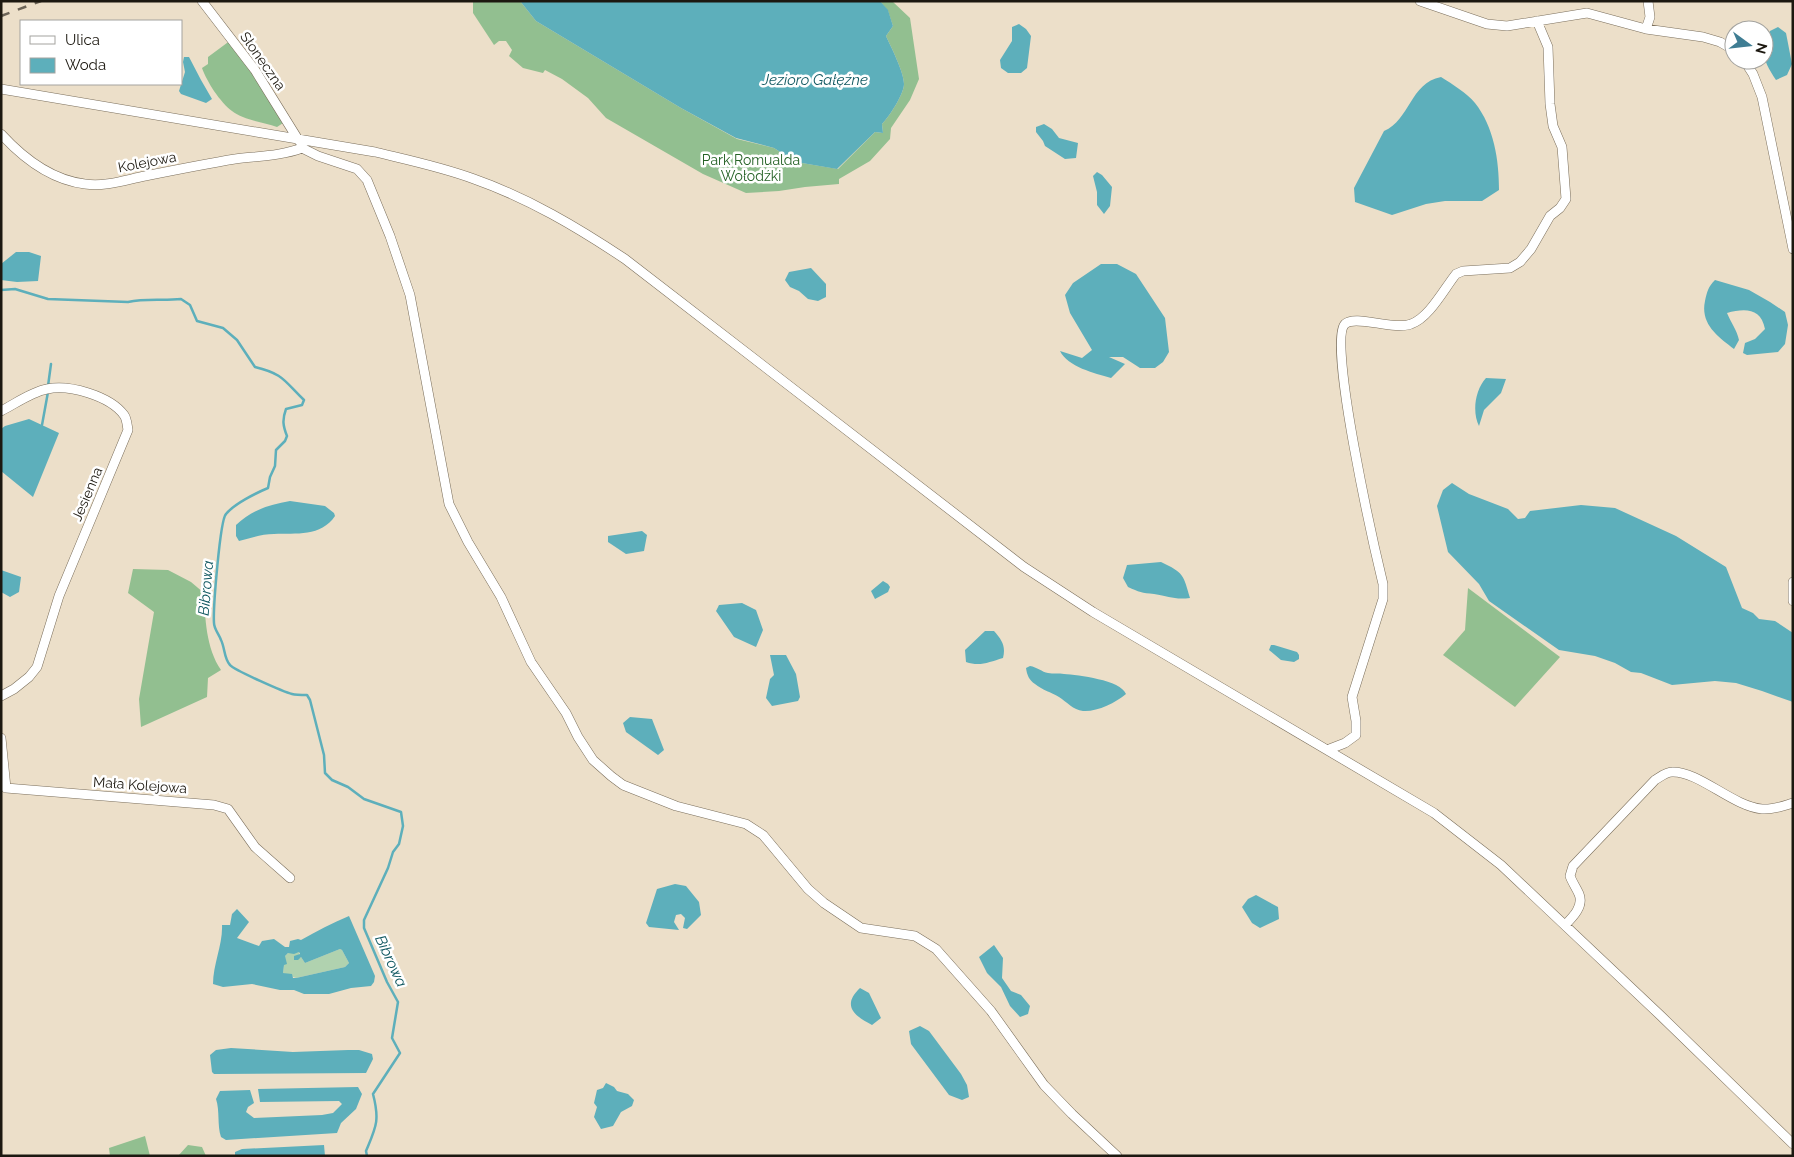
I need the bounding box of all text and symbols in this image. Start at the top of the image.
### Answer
legend [20,20,182,85]
north arrow [1724,20,1774,70]
street label: Słoneczna [237,29,289,93]
text: Ulica [65,31,100,49]
text: N [1752,41,1771,56]
text: Woda [65,56,106,74]
water label: Jezioro Gałęźne [761,71,868,89]
street label: Kolejowa [117,149,177,175]
park label: Park Romualda Wołodźki [702,152,800,184]
street label: Jesienna [69,465,105,523]
water label: Bibrowa [195,560,217,616]
street label: Mała Kolejowa [93,774,187,796]
water label: Bibrowa [371,932,411,990]

